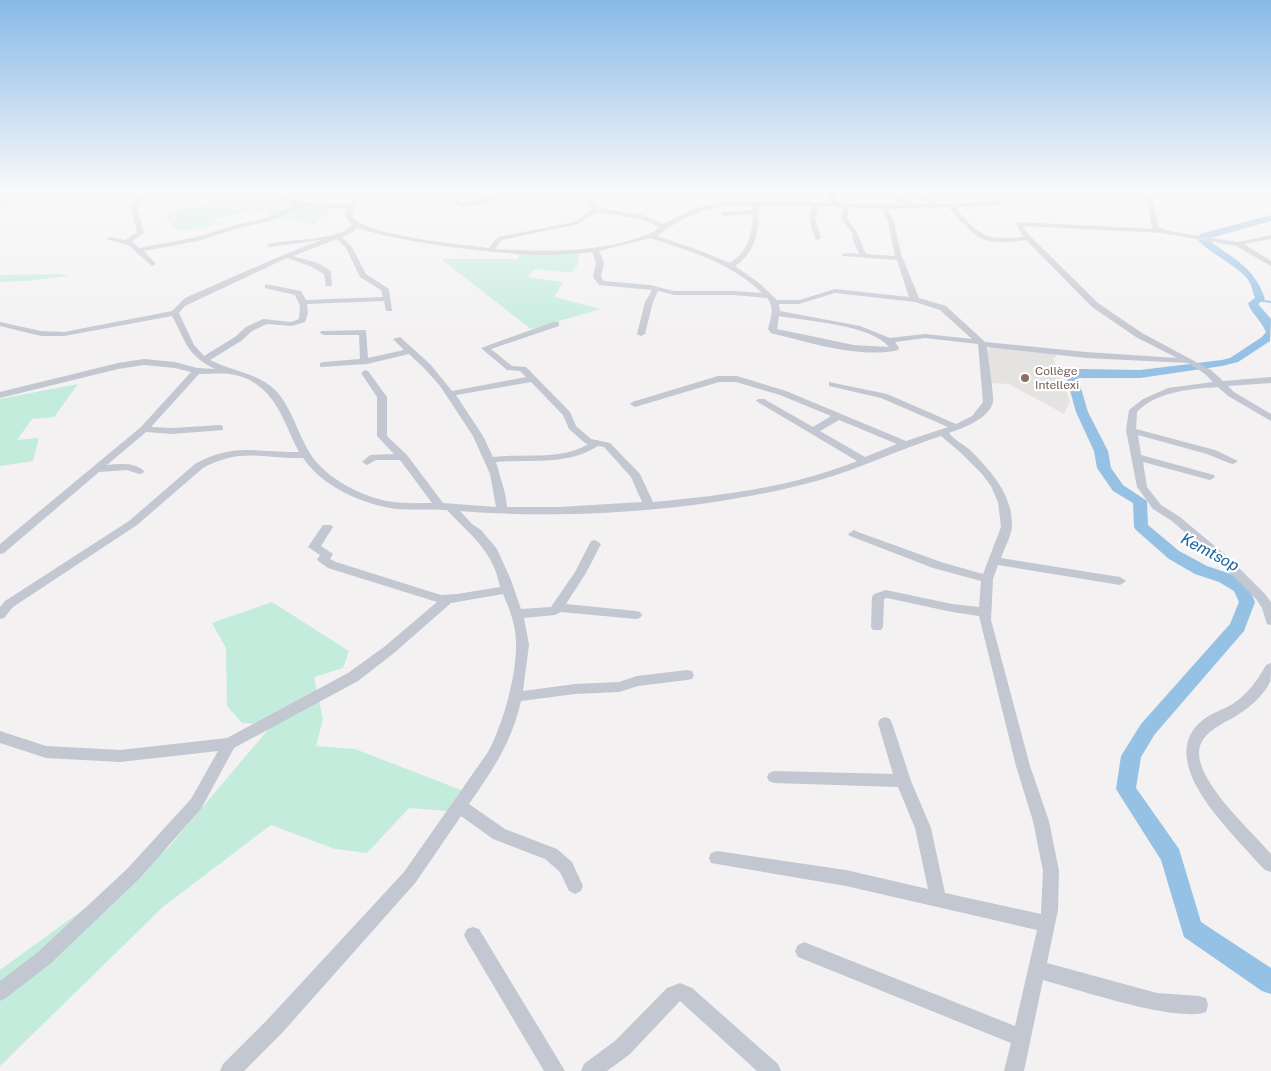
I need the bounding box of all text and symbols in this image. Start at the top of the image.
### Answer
place label: Collège Intellexi [1035,364,1079,392]
marker: Collège Intellexi [1019,372,1031,384]
water label: Kemtsop [1178,529,1242,575]

